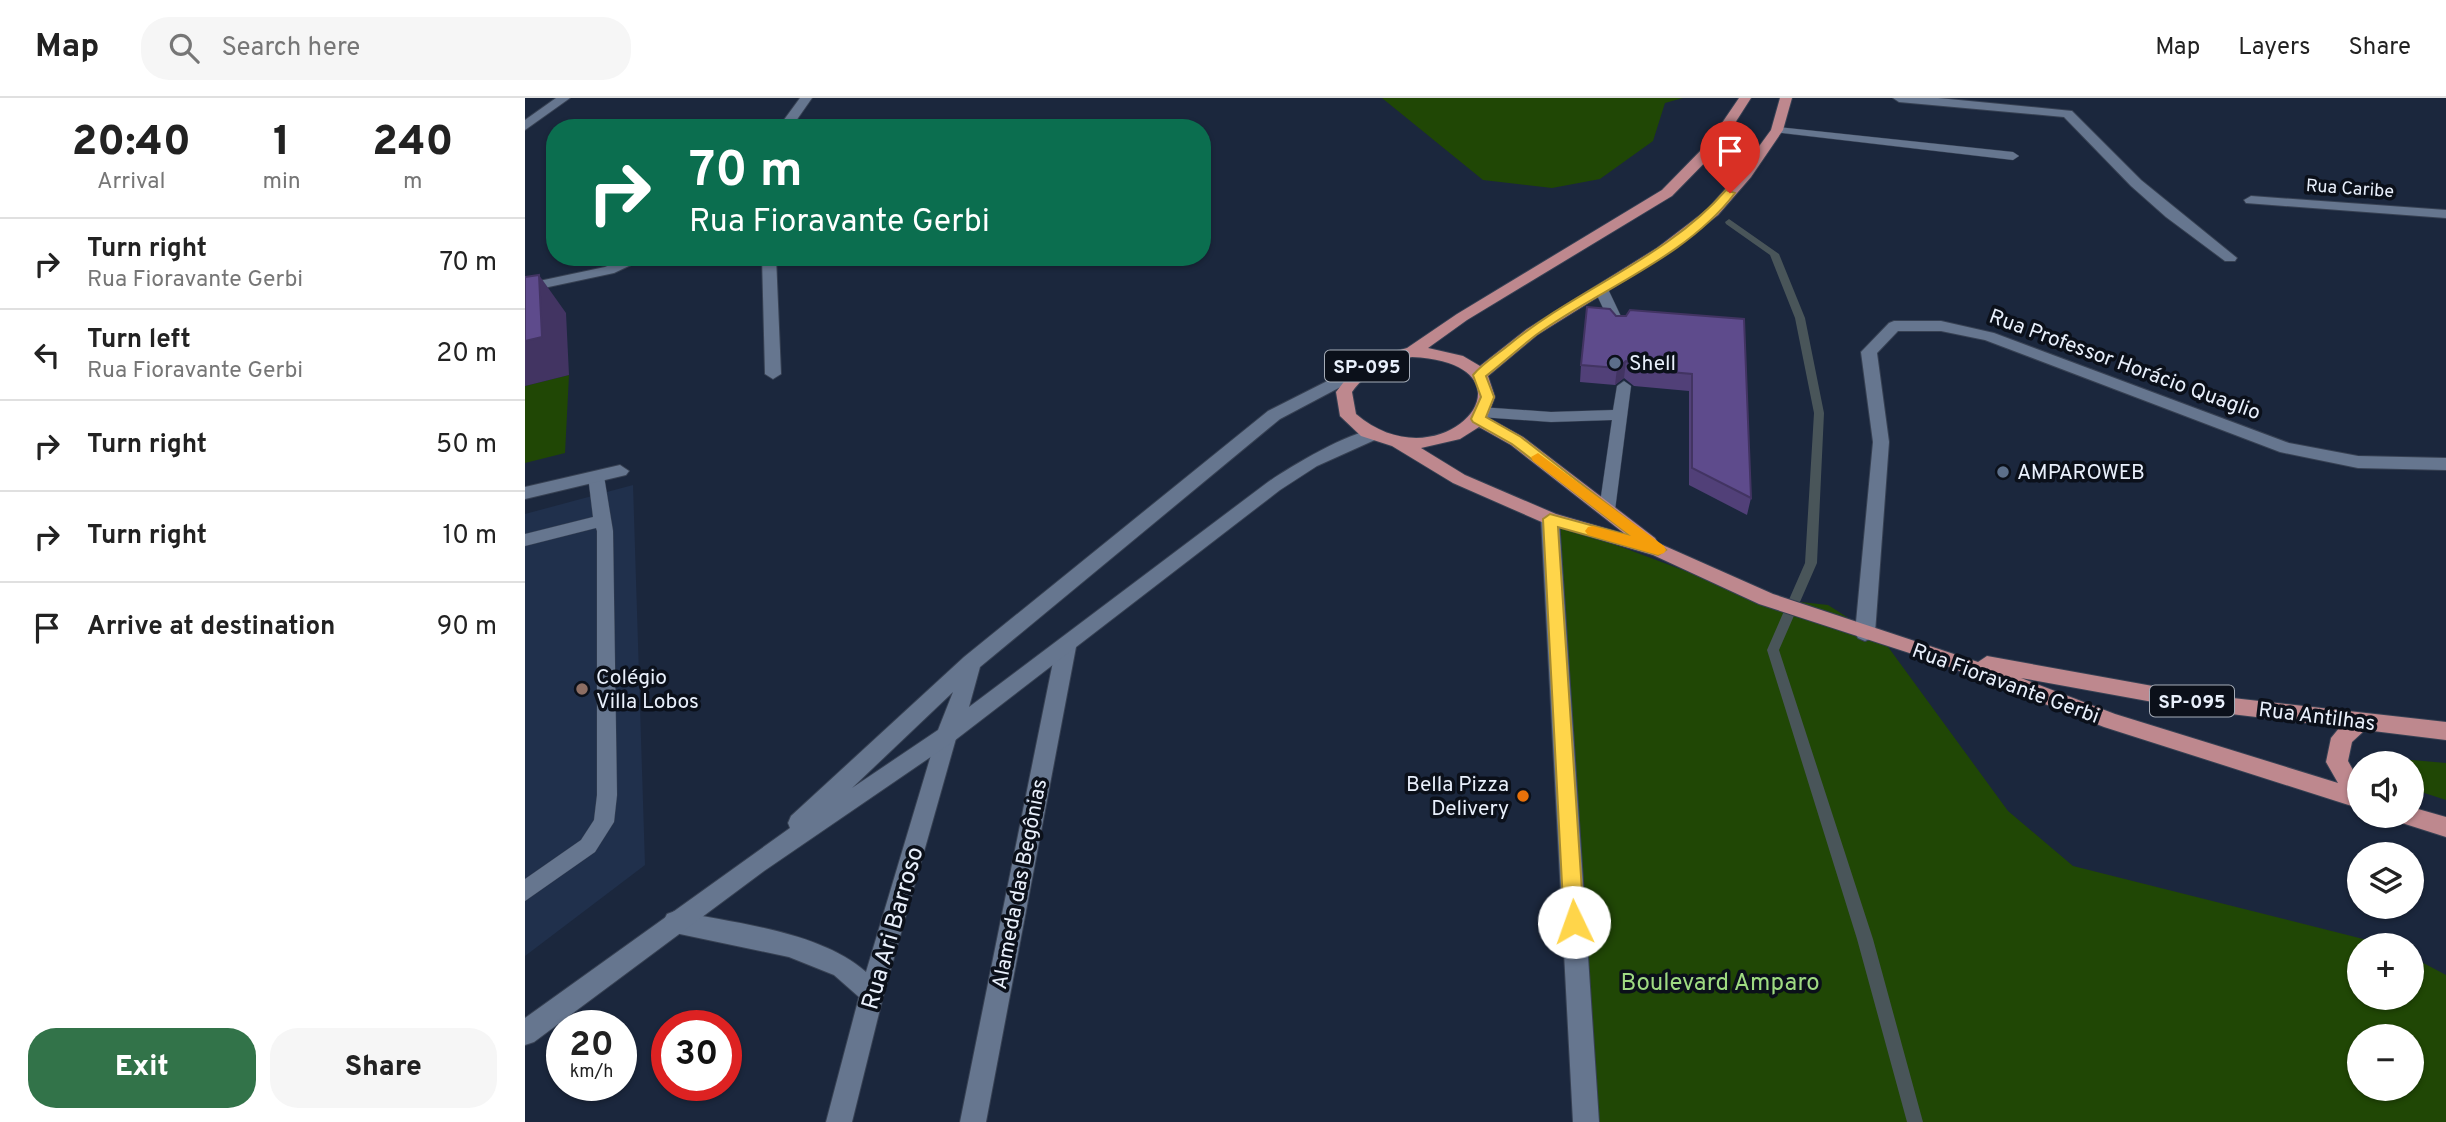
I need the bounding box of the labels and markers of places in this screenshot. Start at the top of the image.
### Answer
pin [1700,121,1760,193]
place label: Shell [1629,351,1676,378]
marker: Shell [1607,355,1623,371]
place label: AMPAROWEB [2017,460,2145,487]
marker: AMPAROWEB [1995,464,2011,480]
place label: Colégio Villa Lobos [596,665,699,716]
marker: Colégio Villa Lobos [574,681,590,697]
place label: Bella Pizza Delivery [1406,772,1509,823]
marker: Bella Pizza Delivery [1515,788,1531,804]

